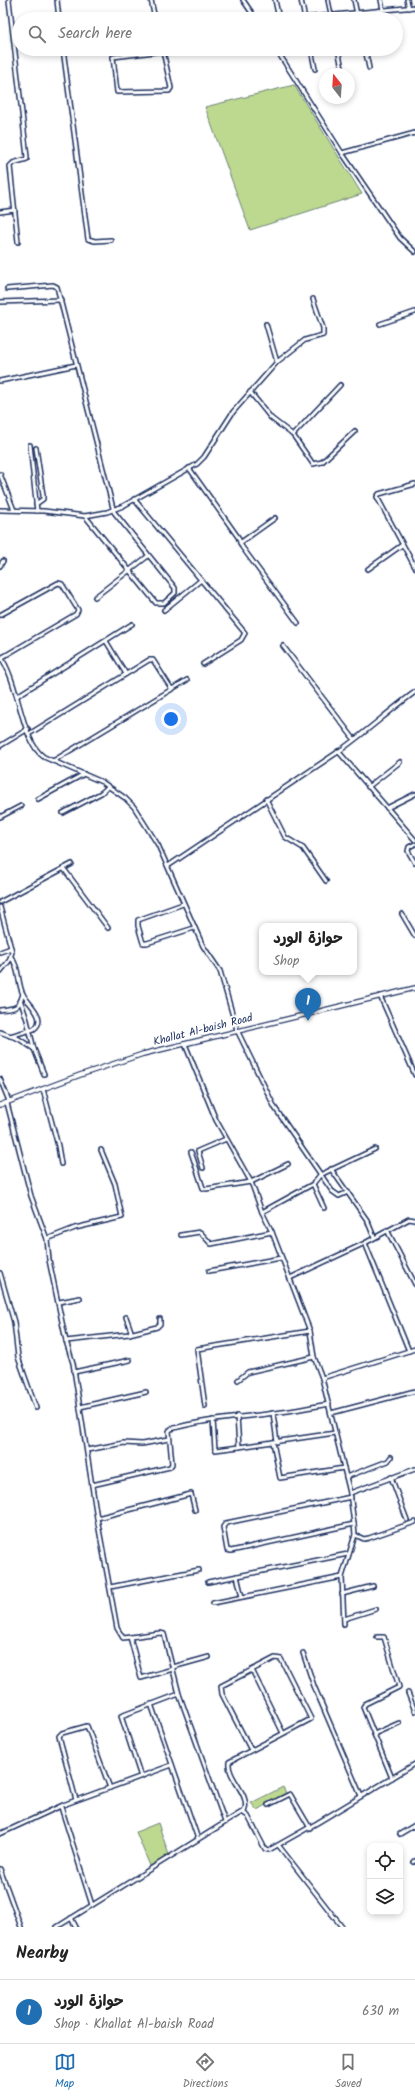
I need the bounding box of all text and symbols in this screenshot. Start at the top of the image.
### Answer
search box [12,12,403,56]
text: Search here [58,22,132,46]
icon: search [26,23,48,45]
north arrow [319,68,355,104]
your location [161,709,181,729]
popup [259,923,357,975]
text: حوازة الورد [273,927,343,951]
text: Shop [273,951,299,972]
pin: 1 [295,988,321,1021]
street label: Khallat Al-baish Road [151,1009,255,1051]
map controls [367,1843,403,1915]
button: locate [367,1843,403,1879]
button: layers [367,1879,403,1915]
text: Nearby [16,1940,68,1967]
text: حوازة الورد [54,1990,124,2014]
text: 1 [27,2001,31,2022]
text: 630 m [362,2001,399,2022]
text: Shop · Khallat Al-baish Road [54,2014,214,2035]
tab: Map [54,2051,76,2093]
tab: Directions [183,2051,228,2093]
tab: Saved [335,2051,361,2093]

